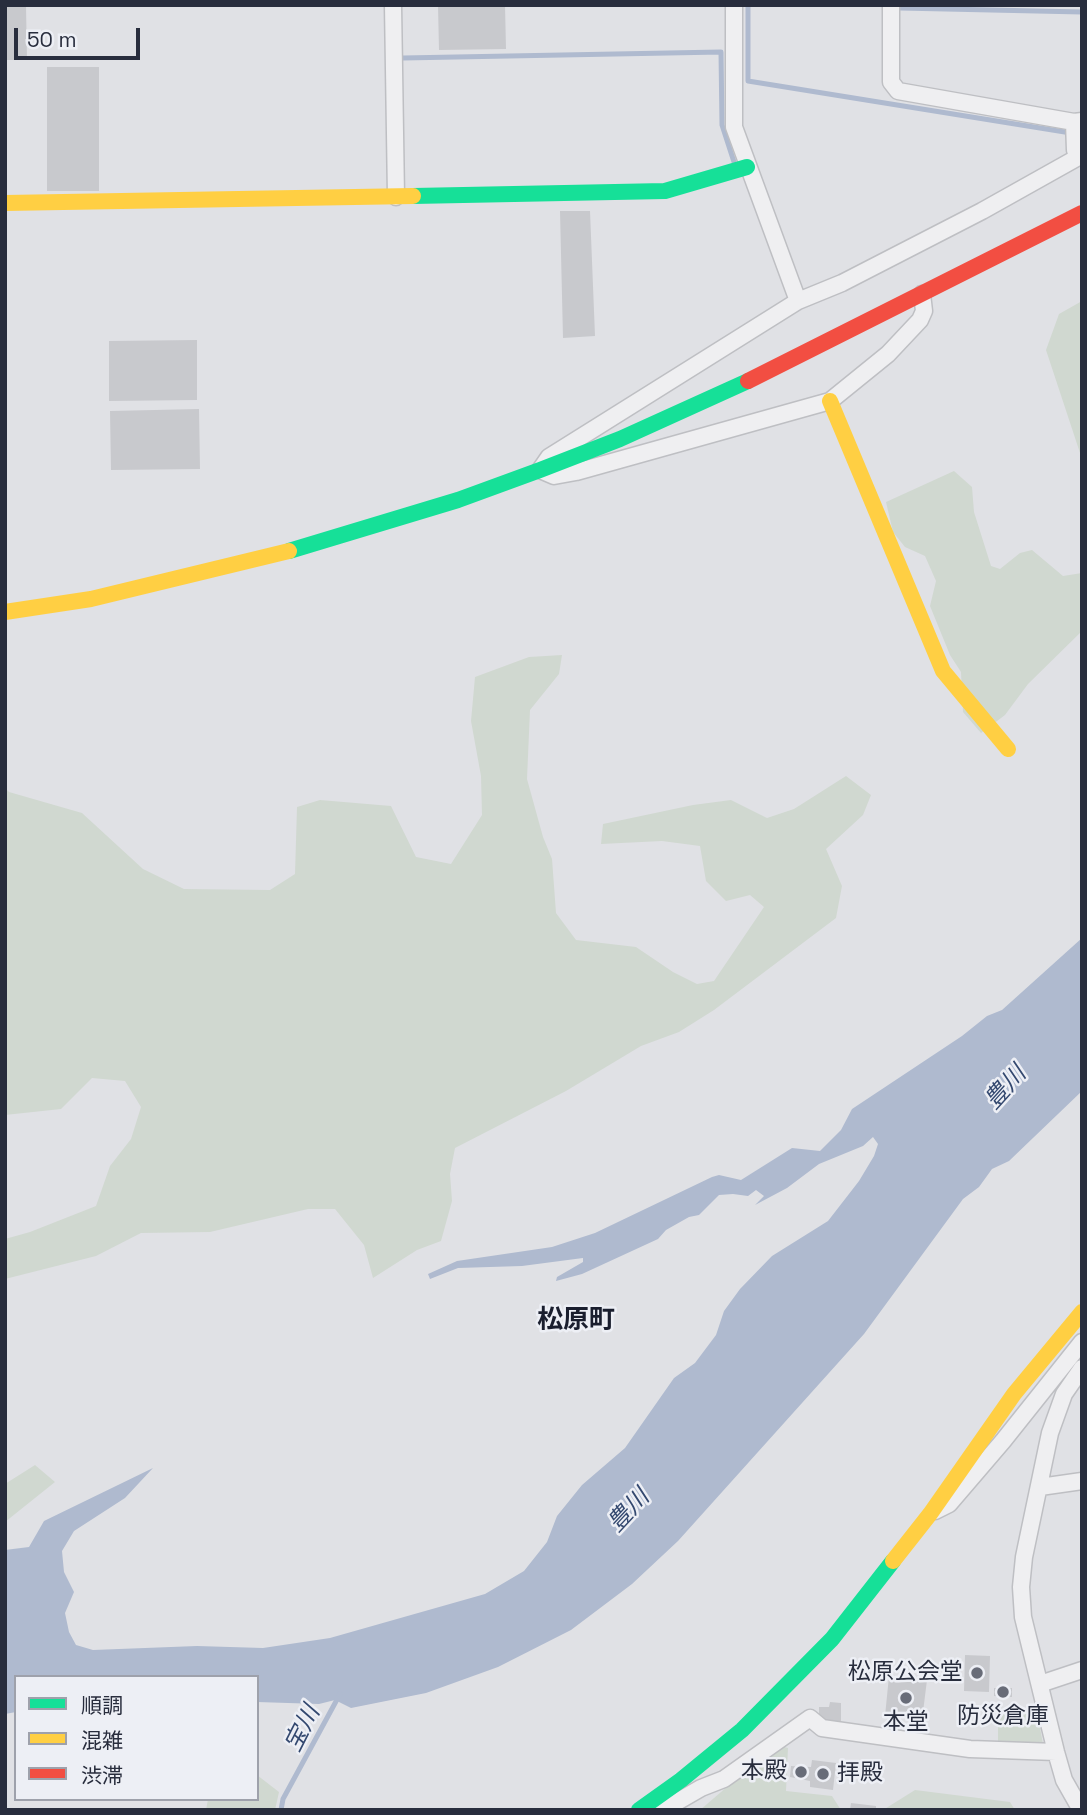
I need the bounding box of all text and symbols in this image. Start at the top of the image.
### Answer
scale bar [18,14,144,58]
text: 50 m [27,26,77,53]
water label: 豊川 [979,1061,1033,1115]
district label: 松原町 [537,1305,615,1337]
water label: 豊川 [602,1484,656,1538]
place label: 松原公会堂 [848,1659,963,1687]
marker: 松原公会堂 [969,1665,985,1681]
legend [14,1675,259,1801]
marker: 防災倉庫 [995,1684,1011,1700]
marker: 本堂 [898,1690,914,1706]
text: 順調 [81,1692,123,1719]
water label: 宝川 [279,1701,327,1757]
place label: 防災倉庫 [957,1703,1049,1731]
place label: 本堂 [883,1709,929,1737]
text: 混雑 [81,1727,123,1754]
place label: 本殿 [741,1758,787,1786]
place label: 拝殿 [837,1760,883,1788]
text: 渋滞 [81,1762,123,1789]
marker: 本殿 [793,1764,809,1780]
marker: 拝殿 [815,1766,831,1782]

